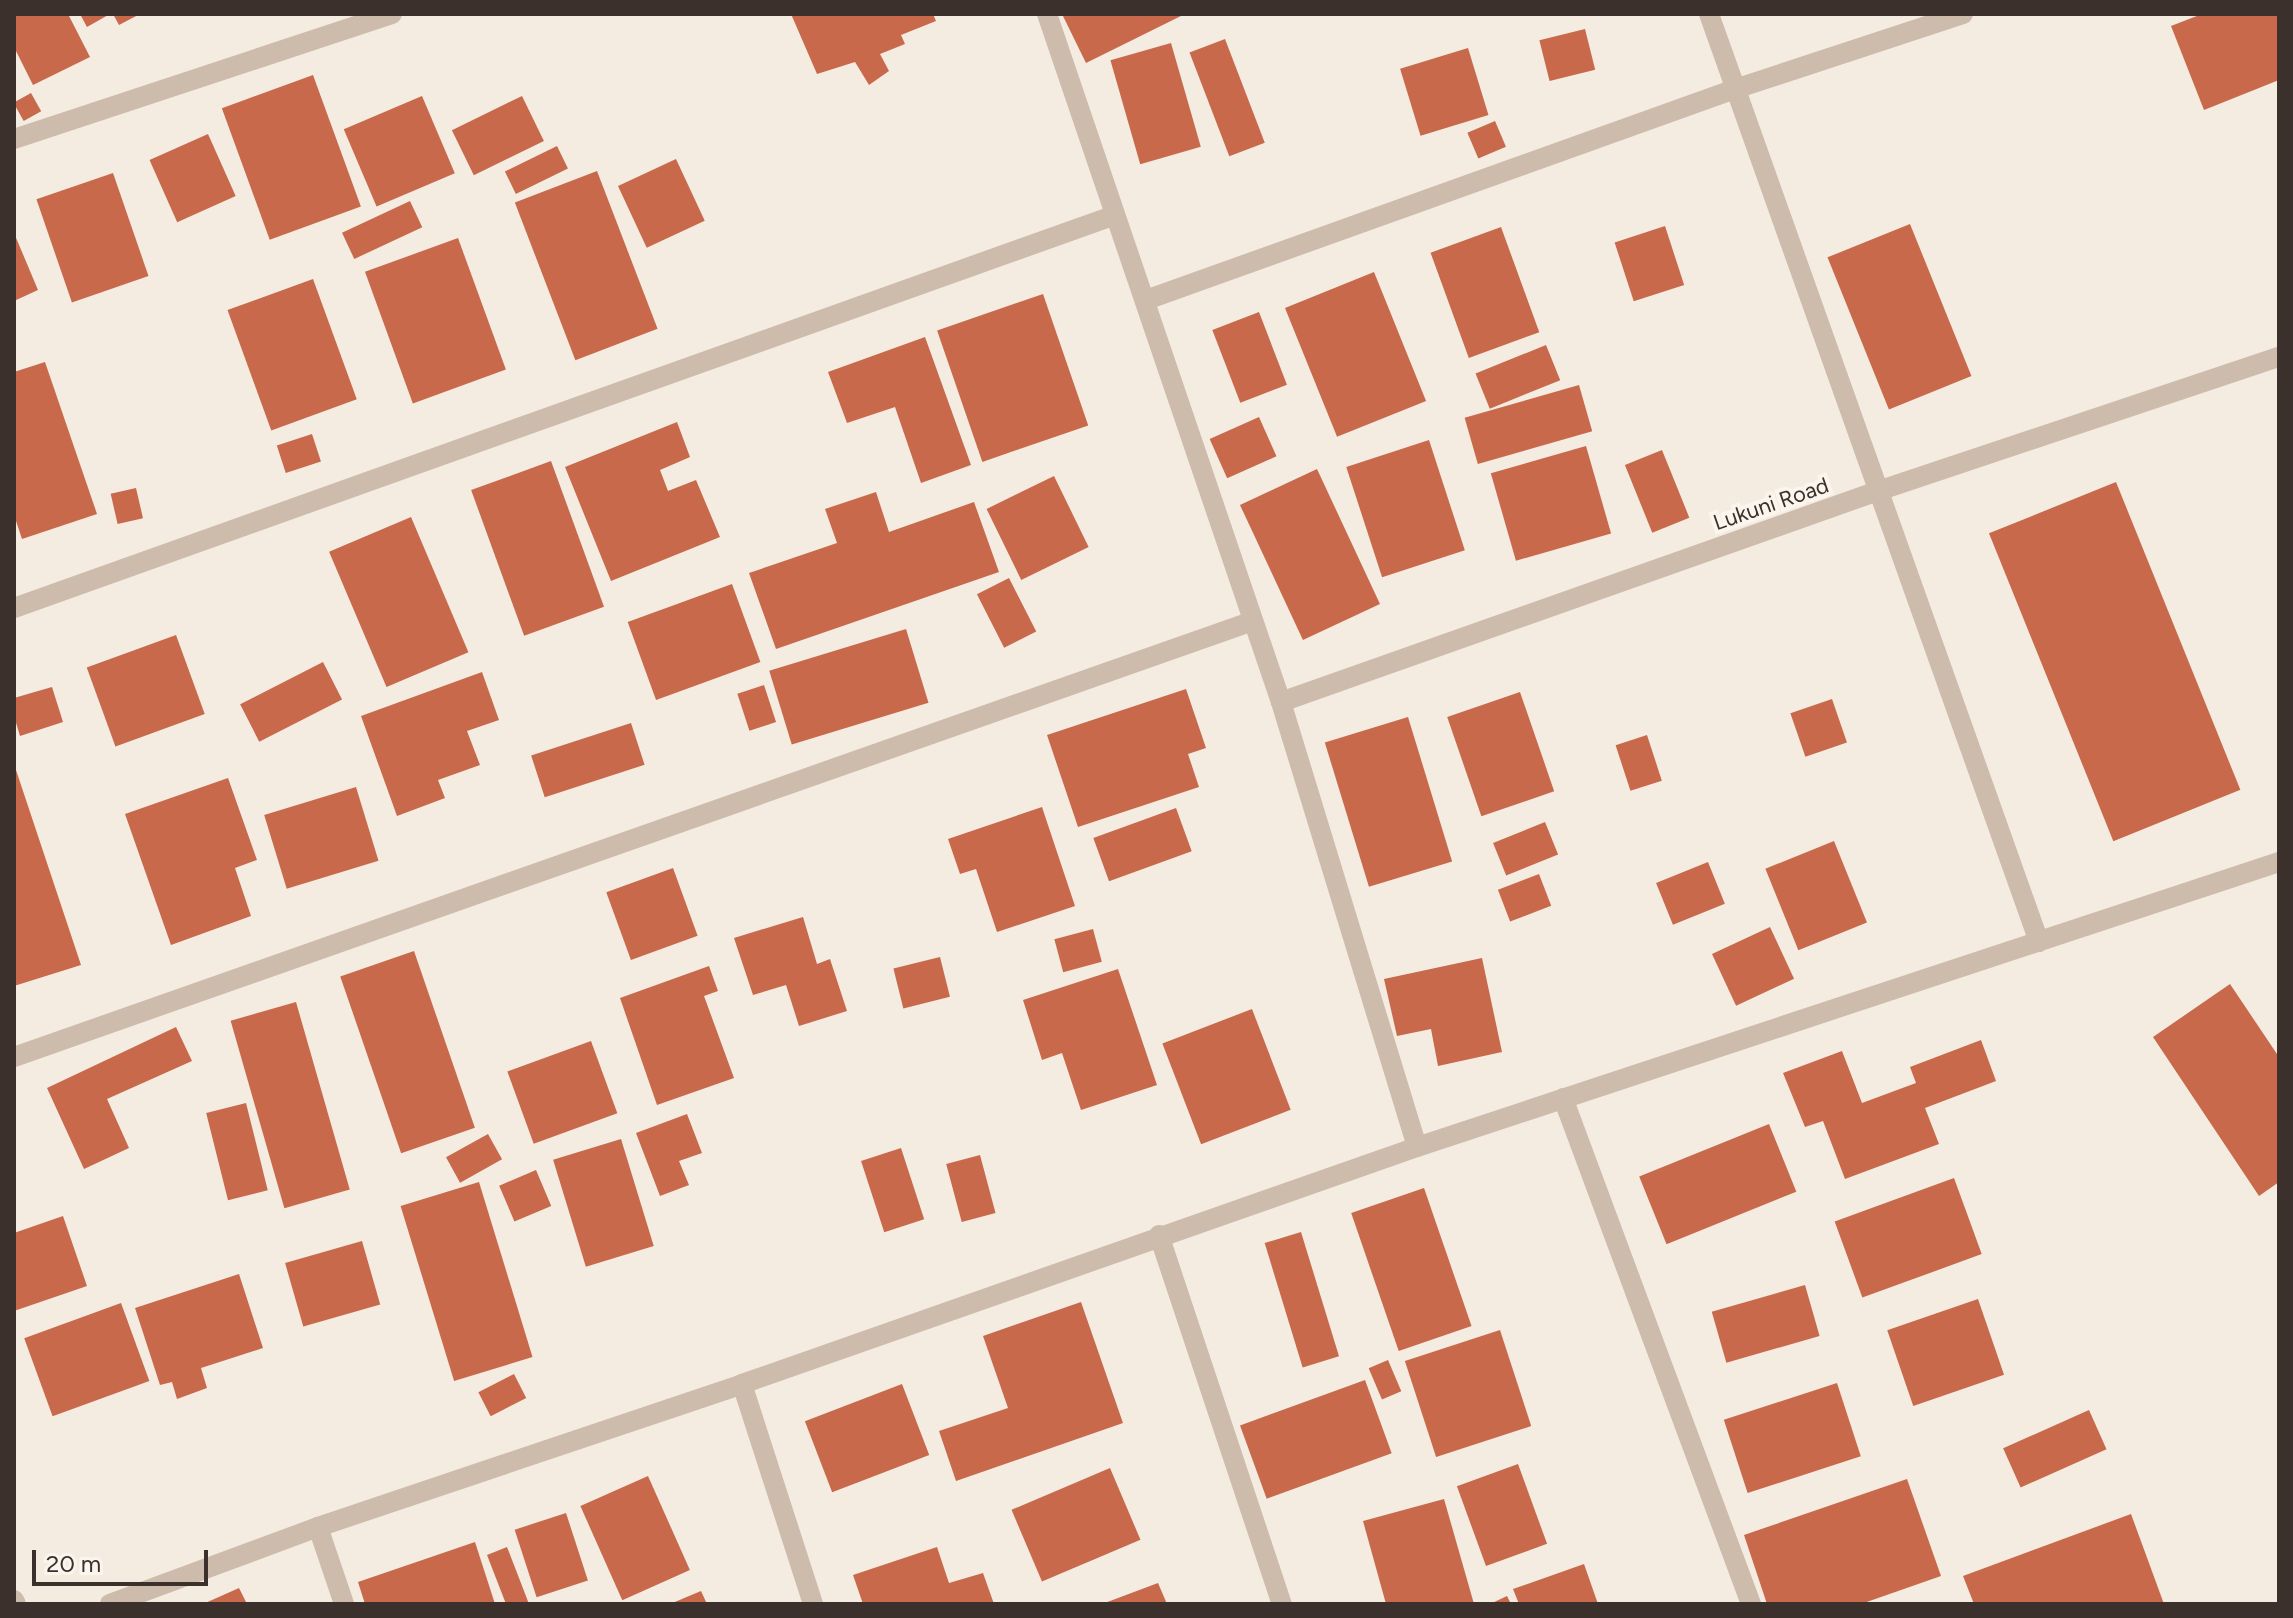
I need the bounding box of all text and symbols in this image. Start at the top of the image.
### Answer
street label: Lukuni Road [1710,472,1832,536]
scale bar [36,1534,212,1584]
text: 20 m [46,1549,101,1578]

